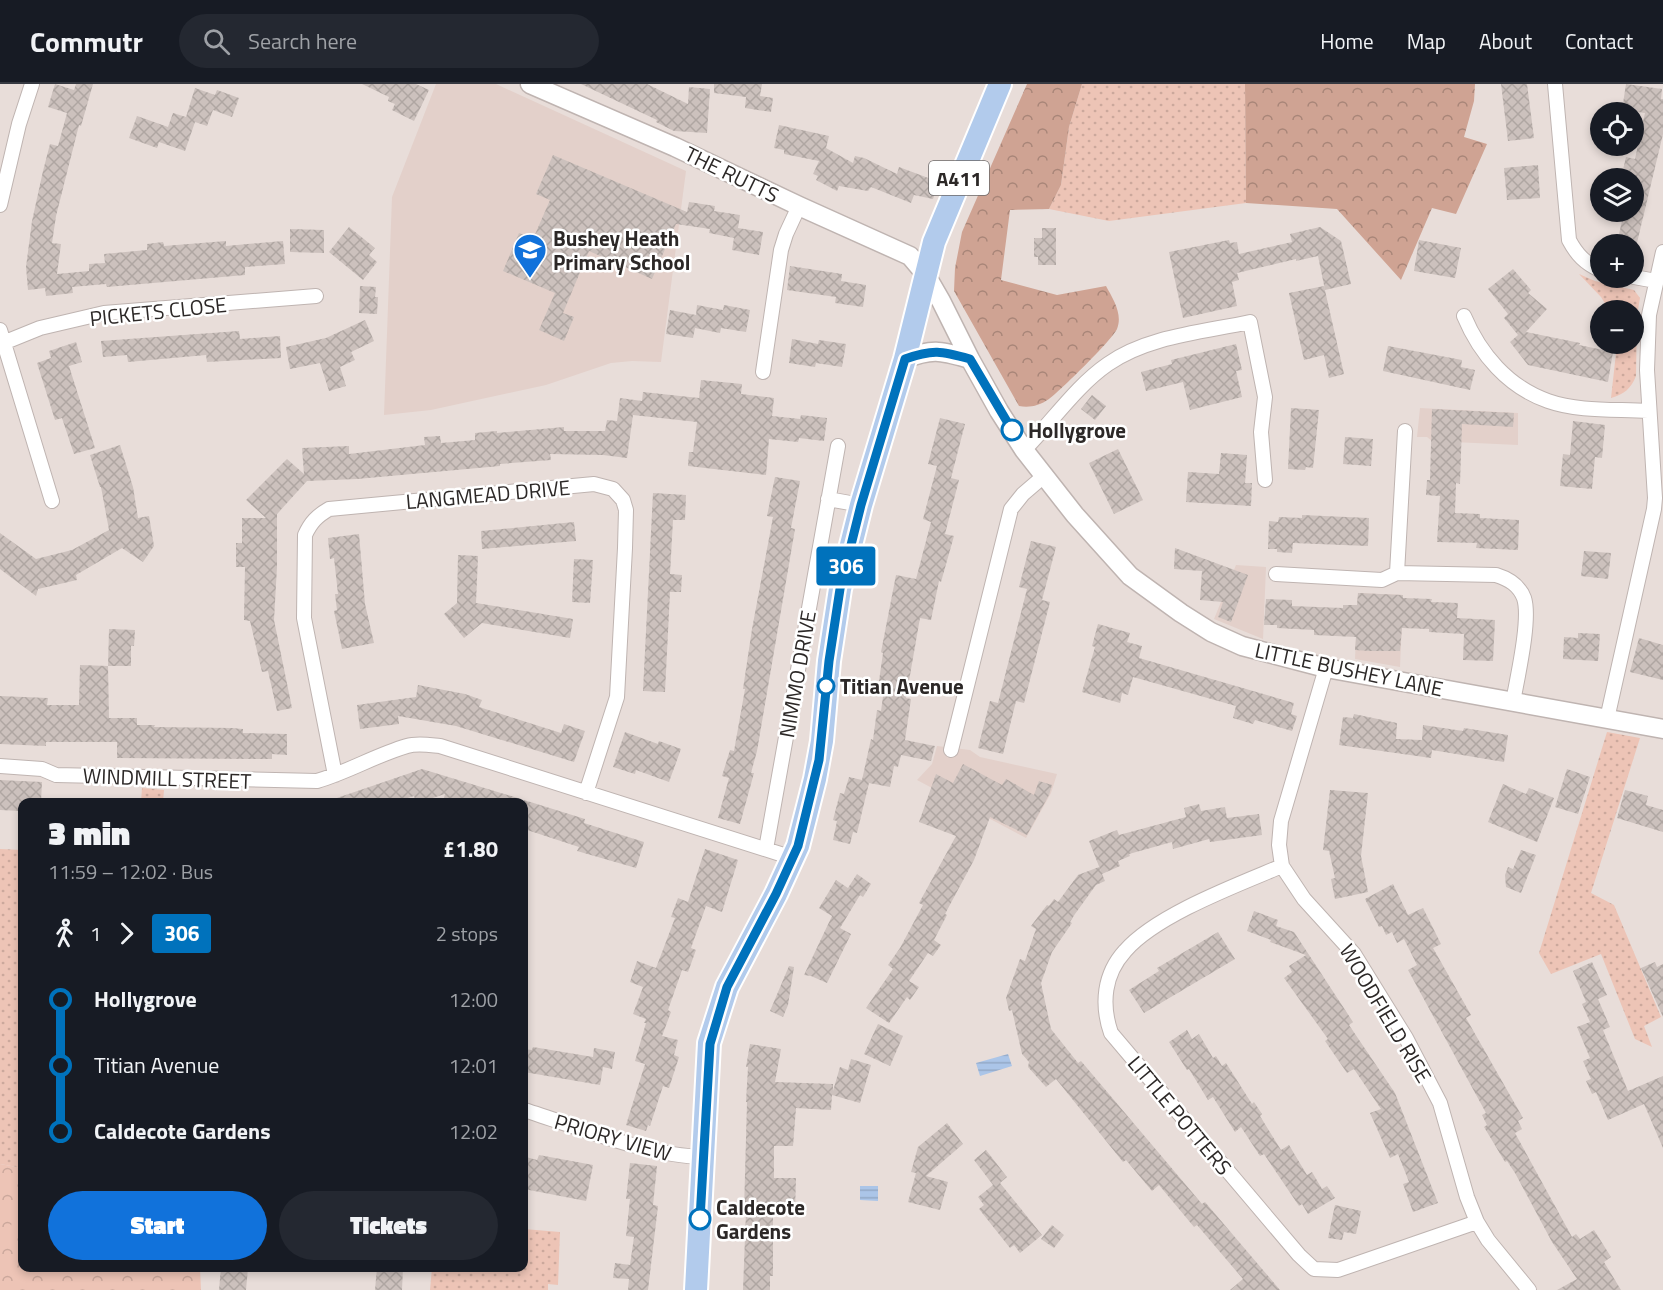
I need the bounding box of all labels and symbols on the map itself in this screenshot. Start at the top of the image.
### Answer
street label: THE RUTTS [679,137,785,211]
road number: A411 [929,161,989,195]
place label: Bushey Heath Primary School [553,222,690,278]
school or university icon: Bushey Heath Primary School [512,232,548,279]
street label: PICKETS CLOSE [88,288,228,334]
place label: Hollygrove [1028,414,1126,446]
marker: Hollygrove [1001,419,1023,441]
street label: LANGMEAD DRIVE [404,471,572,517]
line badge: 306 [812,546,880,586]
street label: NIMMO DRIVE [770,608,824,740]
street label: LITTLE BUSHEY LANE [1252,633,1446,705]
place label: Titian Avenue [840,670,964,702]
marker: Titian Avenue [817,677,835,695]
street label: WINDMILL STREET [82,759,252,797]
street label: WOODFIELD RISE [1332,937,1440,1089]
street label: LITTLE POTTERS [1120,1048,1240,1182]
street label: PRIORY VIEW [551,1105,675,1169]
place label: Caldecote Gardens [716,1191,805,1247]
marker: Caldecote Gardens [689,1208,711,1230]

